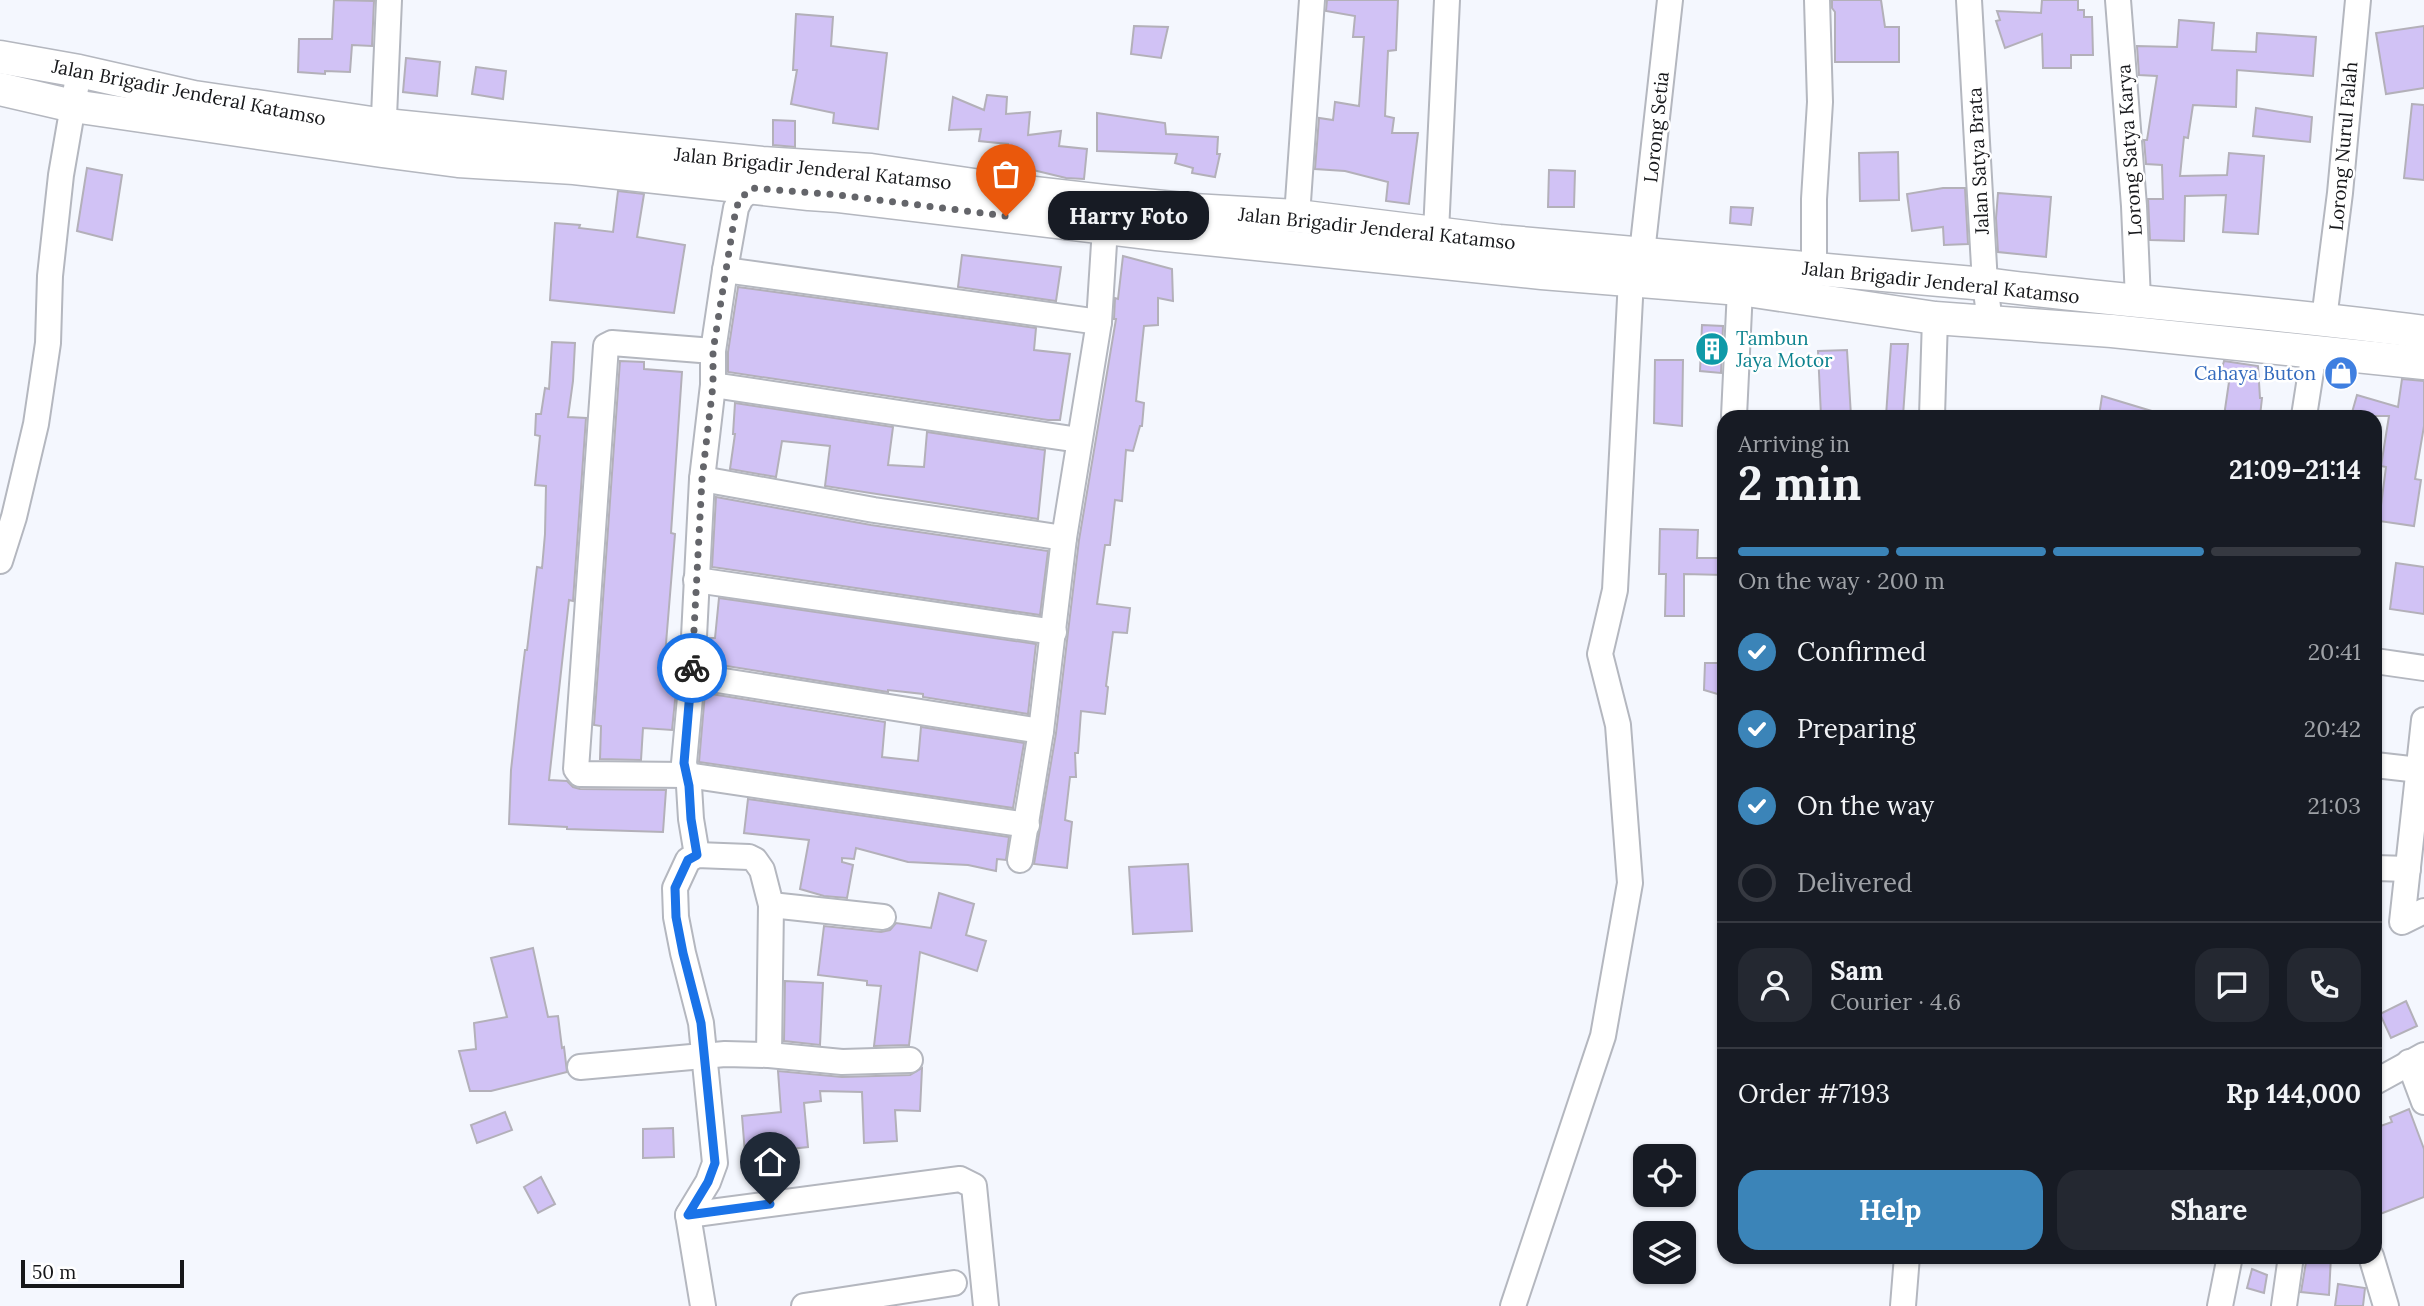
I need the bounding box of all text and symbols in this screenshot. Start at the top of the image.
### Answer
street label: Jalan Brigadir Jenderal Katamso [49,53,328,130]
street label: Lorong Nurul Falah [2324,60,2362,232]
street label: Lorong Satya Karya [2111,63,2147,237]
street label: Lorong Setia [1638,70,1674,184]
street label: Jalan Satya Brata [1962,87,1994,236]
street label: Jalan Brigadir Jenderal Katamso [672,141,953,194]
pin [976,144,1036,216]
icon: bag [987,155,1025,193]
callout: Harry Foto [1048,192,1209,241]
text: Harry Foto [1069,201,1188,230]
street label: Jalan Brigadir Jenderal Katamso [1236,201,1517,254]
street label: Jalan Brigadir Jenderal Katamso [1800,255,2081,308]
place label: Tambun Jaya Motor [1735,326,1833,372]
building icon: Tambun Jaya Motor [1693,330,1731,368]
shop icon: Cahaya Buton [2322,354,2360,392]
place label: Cahaya Buton [2194,361,2316,385]
text: Arriving in [1738,429,1850,458]
text: 21:09–21:14 [2229,453,2361,486]
text: 2 min [1738,454,1861,513]
text: On the way · 200 m [1738,566,1945,595]
courier [657,633,727,703]
icon: check [1738,633,1776,671]
text: Confirmed [1797,635,1926,668]
text: 20:41 [2308,637,2361,666]
icon: bike [673,649,711,687]
icon: check [1738,710,1776,748]
text: Preparing [1797,712,1916,745]
text: 20:42 [2304,714,2361,743]
icon: check [1738,787,1776,825]
text: On the way [1797,789,1934,822]
text: 21:03 [2307,791,2361,820]
text: Delivered [1797,866,1913,899]
button: person [1738,948,1812,1022]
button: chat [2195,948,2269,1022]
button: phone [2287,948,2361,1022]
text: Sam [1830,954,1883,987]
text: Courier · 4.6 [1830,987,1961,1016]
text: Order #7193 [1738,1077,1890,1110]
text: Rp 144,000 [2226,1077,2361,1110]
pin [740,1132,800,1204]
icon: home [751,1143,789,1181]
map controls [1633,1144,1696,1284]
button: locate [1633,1144,1696,1207]
button: Help [1738,1170,2043,1250]
button: Share [2057,1170,2361,1250]
button: layers [1633,1221,1696,1284]
scale bar [21,1257,184,1289]
text: 50 m [32,1260,76,1284]

